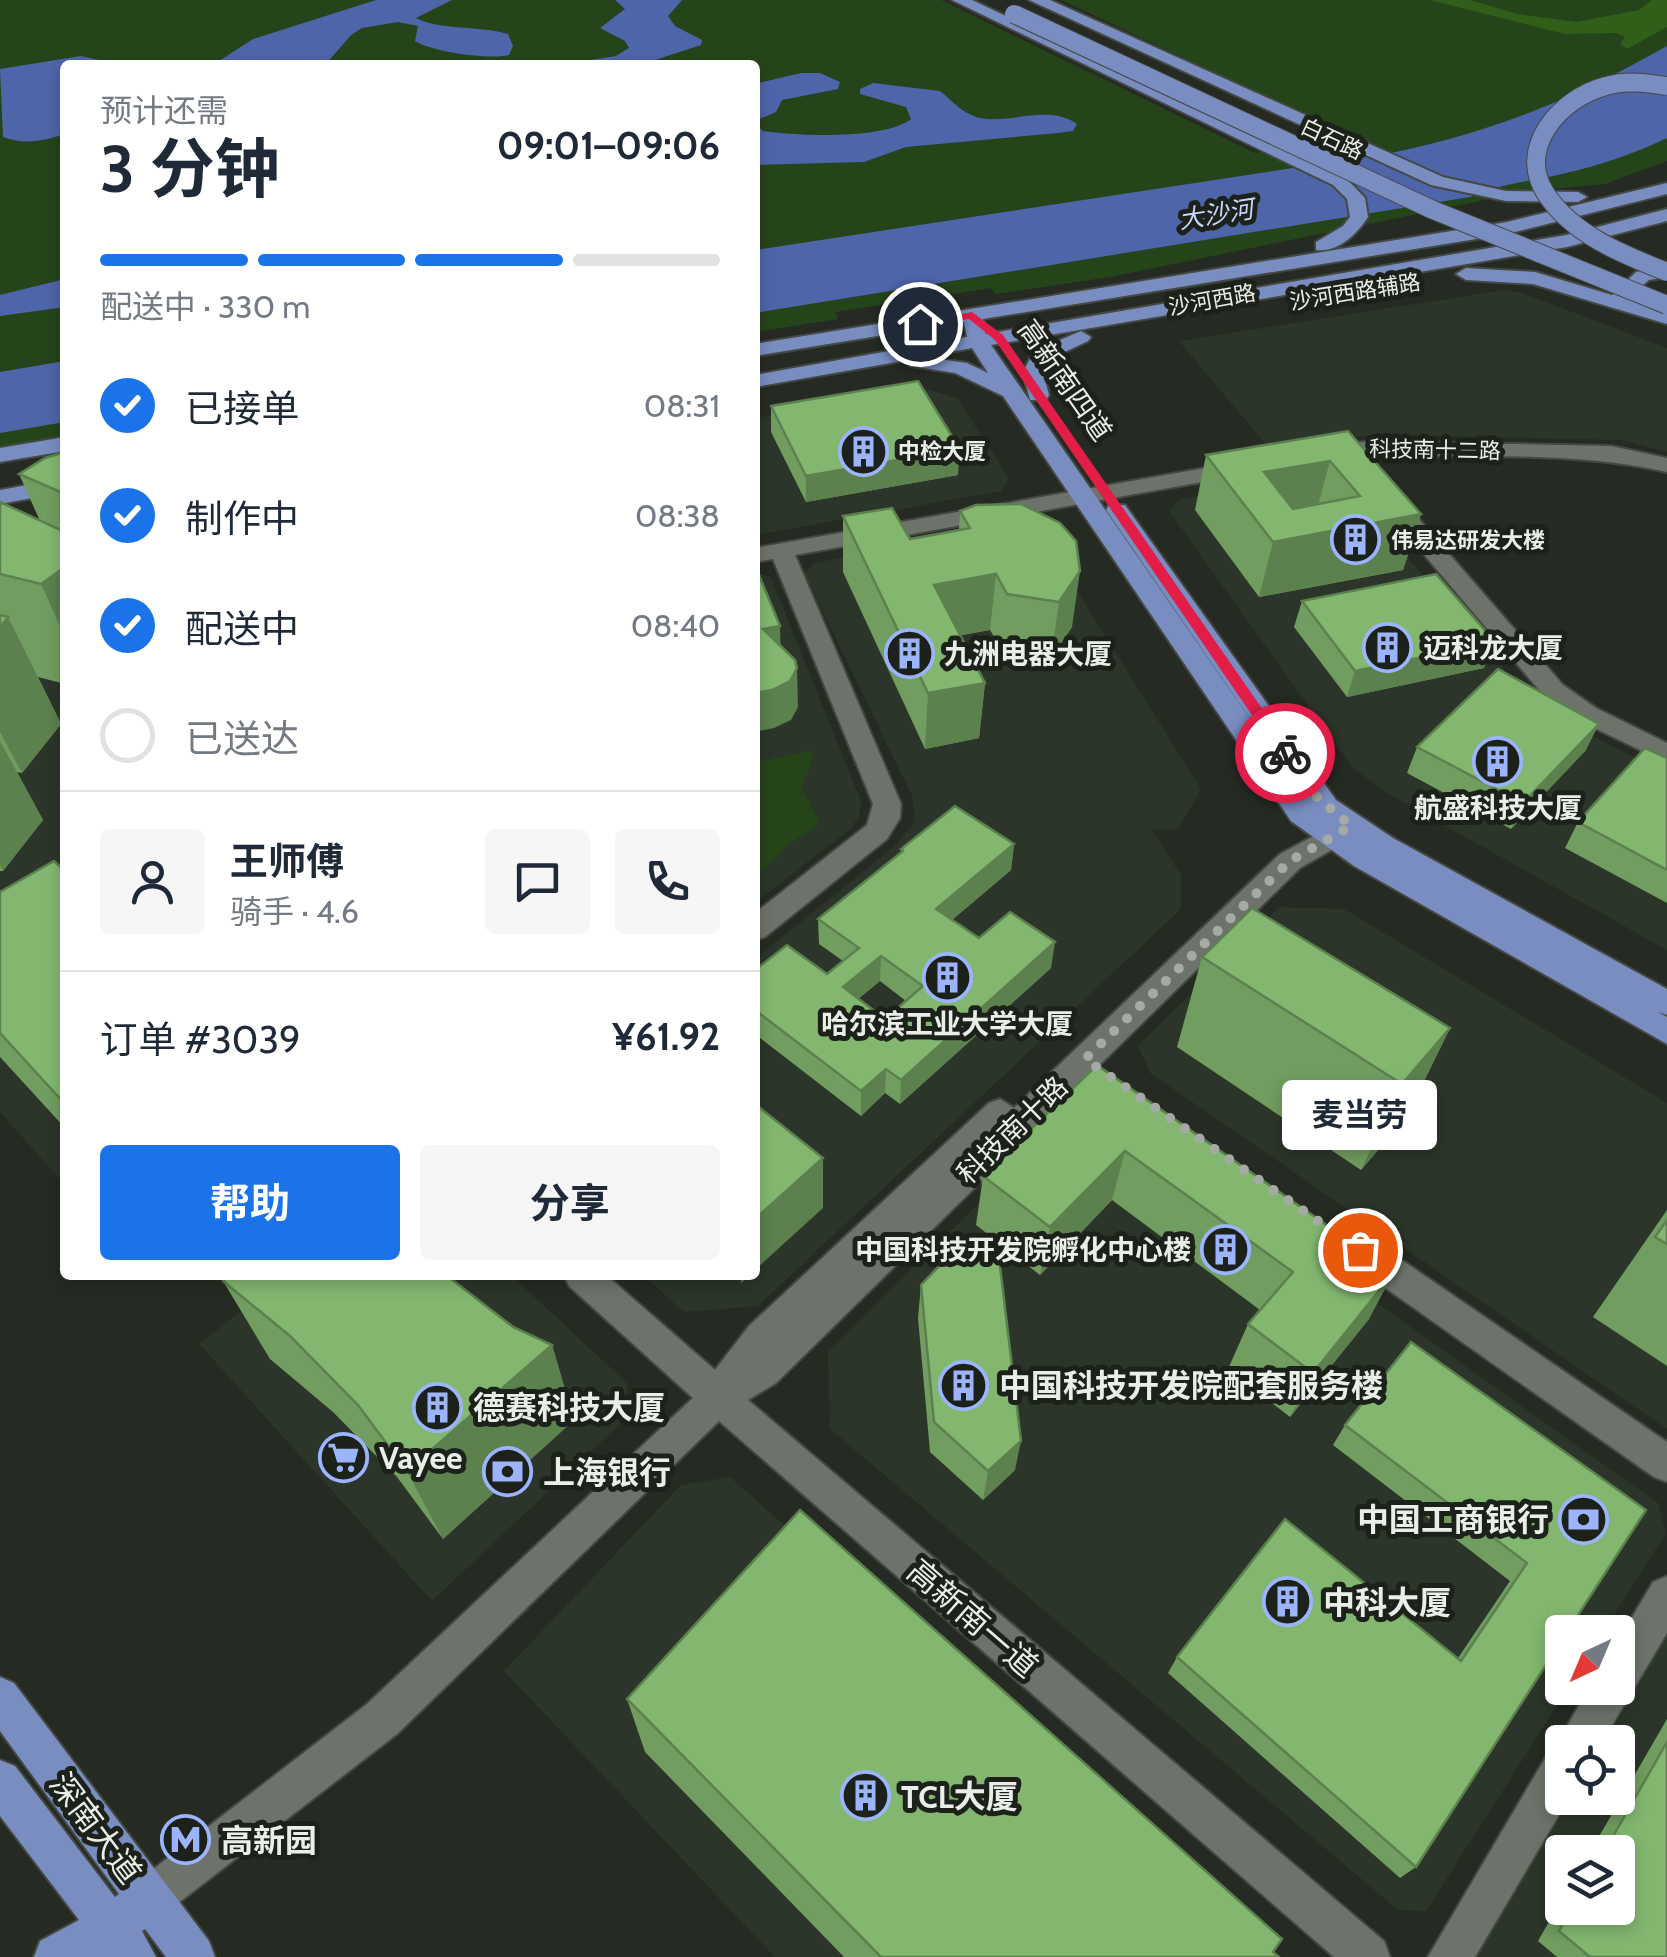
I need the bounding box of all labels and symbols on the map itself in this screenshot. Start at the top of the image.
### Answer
street label: 白石路 [1296,113,1368,165]
water label: 大沙河 [1177,193,1259,235]
street label: 沙河西路辅路 [1288,268,1422,316]
street label: 沙河西路 [1166,279,1258,321]
pin [878,282,963,367]
street label: 高新南四道 [1011,313,1119,447]
building icon: 中检大厦 [837,425,889,477]
street label: 科技南十二路 [1369,435,1501,465]
place label: 中检大厦 [898,438,986,465]
building icon: 伟易达研发大楼 [1330,514,1382,566]
place label: 伟易达研发大楼 [1391,527,1545,554]
building icon: 迈科龙大厦 [1362,622,1414,674]
building icon: 九洲电器大厦 [883,628,935,680]
place label: 迈科龙大厦 [1423,631,1563,665]
place label: 九洲电器大厦 [944,637,1112,671]
courier [1235,703,1335,803]
building icon: 航盛科技大厦 [1472,735,1524,787]
place label: 航盛科技大厦 [1414,791,1582,825]
building icon: 哈尔滨工业大学大厦 [921,951,973,1003]
place label: 哈尔滨工业大学大厦 [821,1007,1073,1041]
street label: 科技南十路 [950,1069,1074,1191]
callout: 麦当劳 [1282,1080,1438,1150]
pin [1318,1208,1403,1293]
building icon: 中国科技开发院孵化中心楼 [1200,1224,1252,1276]
place label: 中国科技开发院孵化中心楼 [855,1233,1191,1267]
building icon: 中国科技开发院配套服务楼 [938,1359,990,1411]
place label: 中国科技开发院配套服务楼 [999,1366,1383,1405]
building icon: 德赛科技大厦 [412,1381,464,1433]
place label: 德赛科技大厦 [473,1388,665,1427]
supermarket icon: Vayee [318,1431,370,1483]
place label: Vayee [379,1438,463,1477]
bank icon: 上海银行 [482,1446,534,1498]
place label: 上海银行 [543,1453,671,1492]
bank icon: 中国工商银行 [1558,1493,1610,1545]
place label: 中国工商银行 [1357,1500,1549,1539]
street label: 高新南一道 [900,1551,1046,1685]
building icon: 中科大厦 [1262,1576,1314,1628]
place label: 中科大厦 [1323,1583,1451,1622]
north arrow [1545,1615,1635,1705]
street label: 深南大道 [42,1765,150,1891]
building icon: TCL大厦 [840,1770,892,1822]
place label: TCL大厦 [901,1777,1018,1816]
metro station icon: 高新园 [160,1814,212,1866]
place label: 高新园 [221,1821,317,1860]

